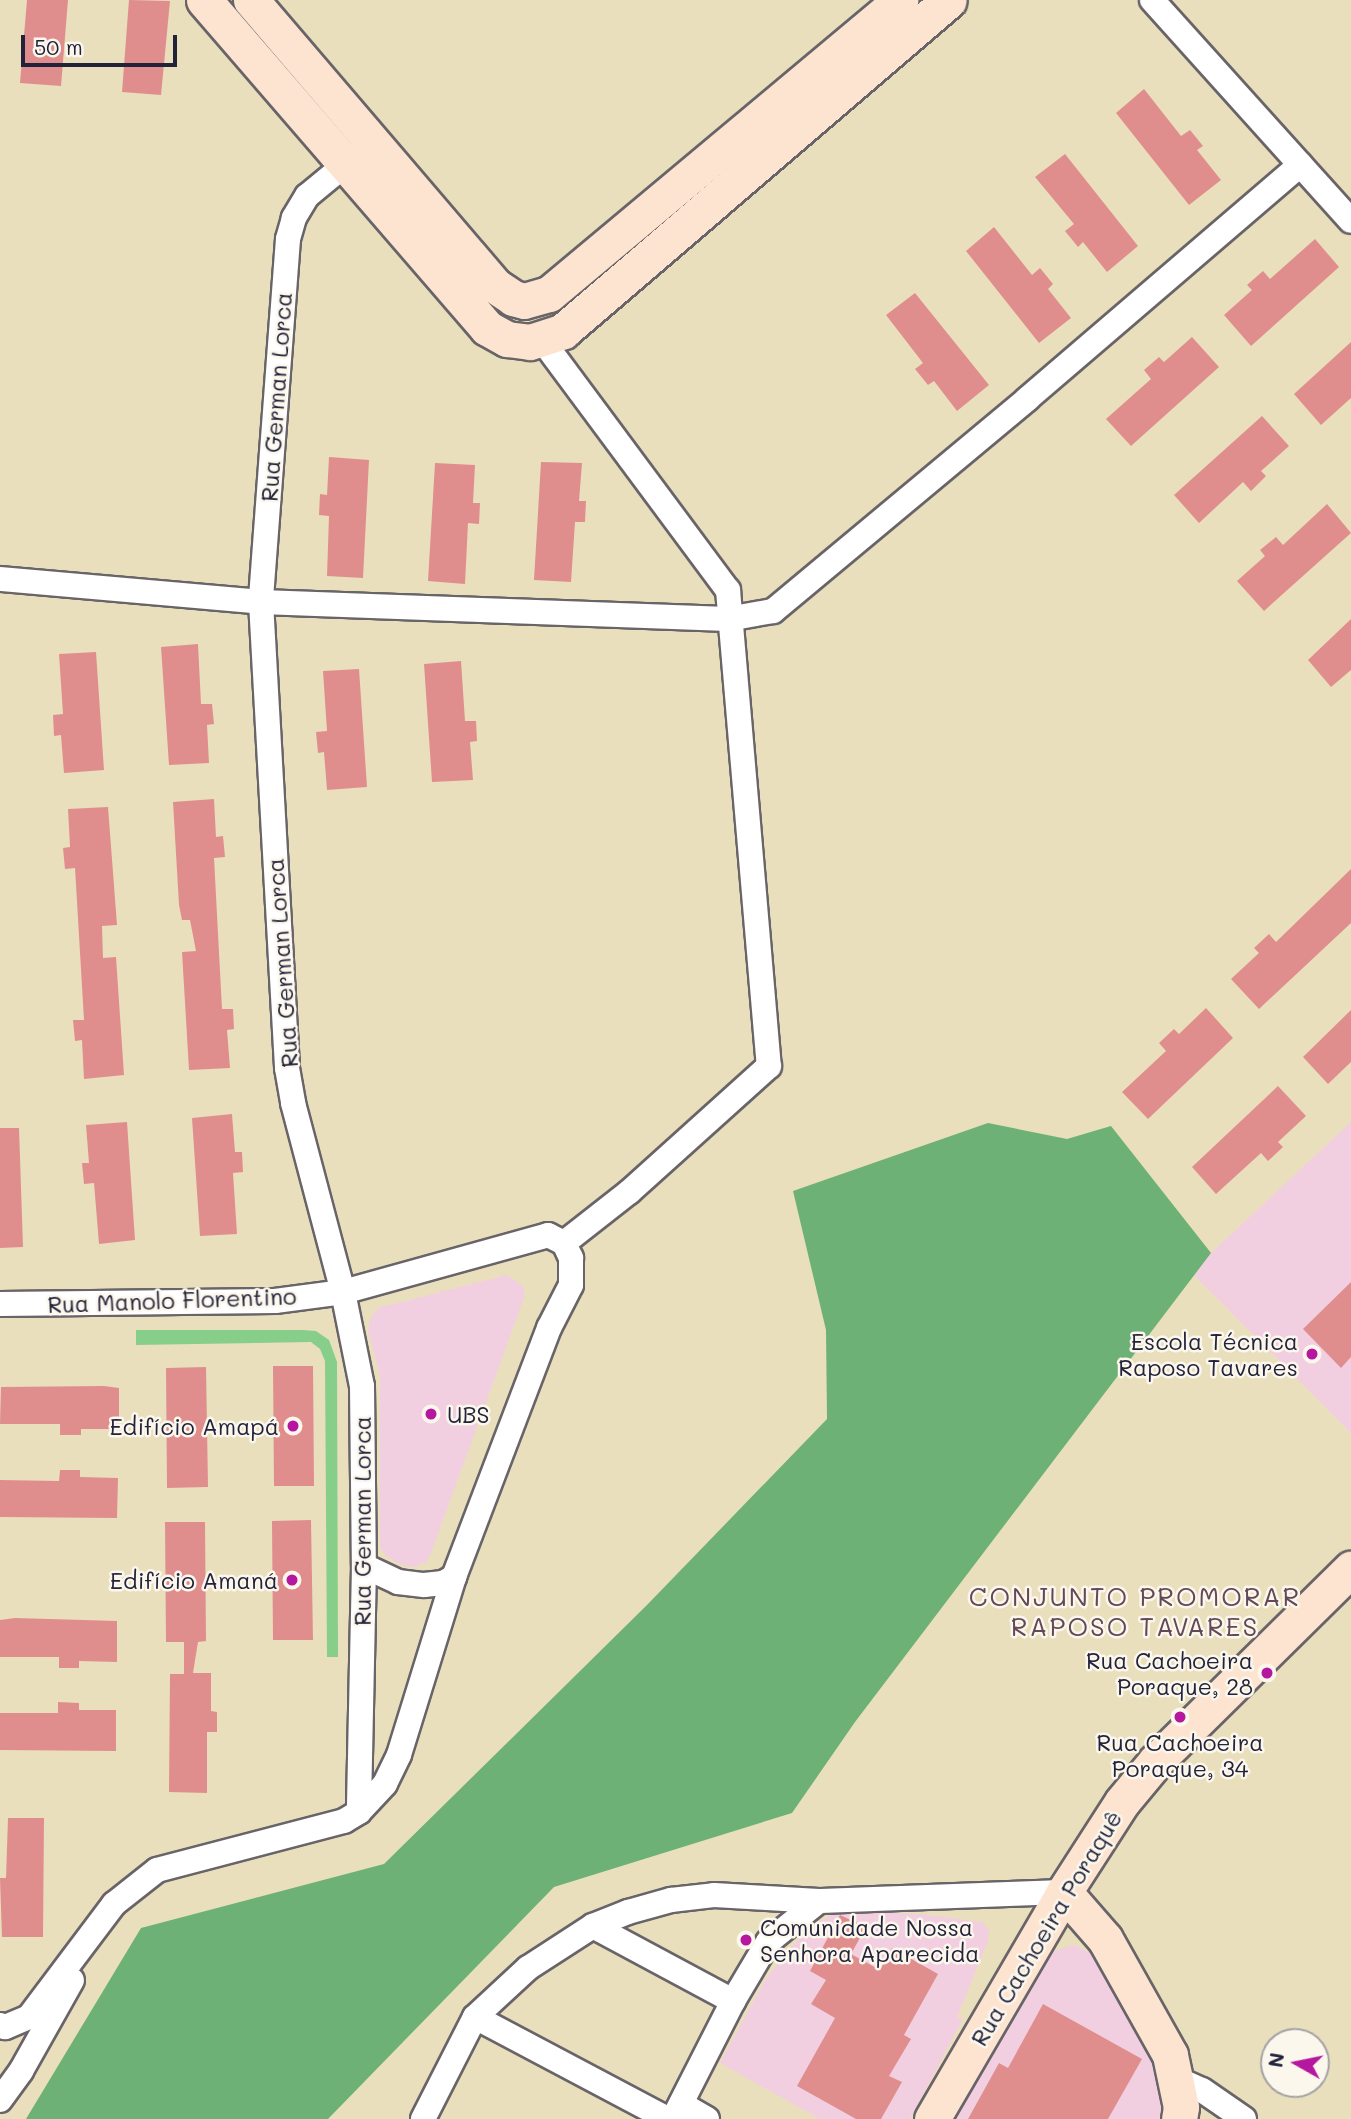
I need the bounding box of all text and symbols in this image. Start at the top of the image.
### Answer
scale bar [24,21,180,65]
text: 50 m [34,33,83,60]
street label: Rua German Lorca [255,291,297,503]
street label: Rua German Lorca [261,857,303,1069]
street label: Rua Manolo Florentino [47,1282,297,1318]
place label: Escola Técnica Raposo Tavares [1118,1327,1298,1381]
marker: Escola Técnica Raposo Tavares [1304,1346,1320,1362]
place label: UBS [447,1400,490,1428]
marker: UBS [421,1404,441,1424]
place label: Edifício Amapá [109,1412,279,1440]
street label: Rua German Lorca [348,1416,376,1626]
marker: Edifício Amapá [285,1418,301,1434]
place label: Edifício Amaná [110,1566,278,1594]
marker: Edifício Amaná [284,1572,300,1588]
district label: CONJUNTO PROMORAR RAPOSO TAVARES [971,1581,1299,1642]
place label: Rua Cachoeira Poraque, 28 [1086,1646,1253,1700]
marker: Rua Cachoeira Poraque, 28 [1259,1665,1275,1681]
marker: Rua Cachoeira Poraque, 34 [1172,1709,1188,1725]
place label: Rua Cachoeira Poraque, 34 [1096,1728,1264,1782]
street label: Rua Cachoeira Poraquê [965,1805,1127,2051]
place label: Comunidade Nossa Senhora Aparecida [760,1913,979,1967]
marker: Comunidade Nossa Senhora Aparecida [738,1932,754,1948]
north arrow [1260,2028,1330,2098]
text: N [1262,2051,1289,2069]

